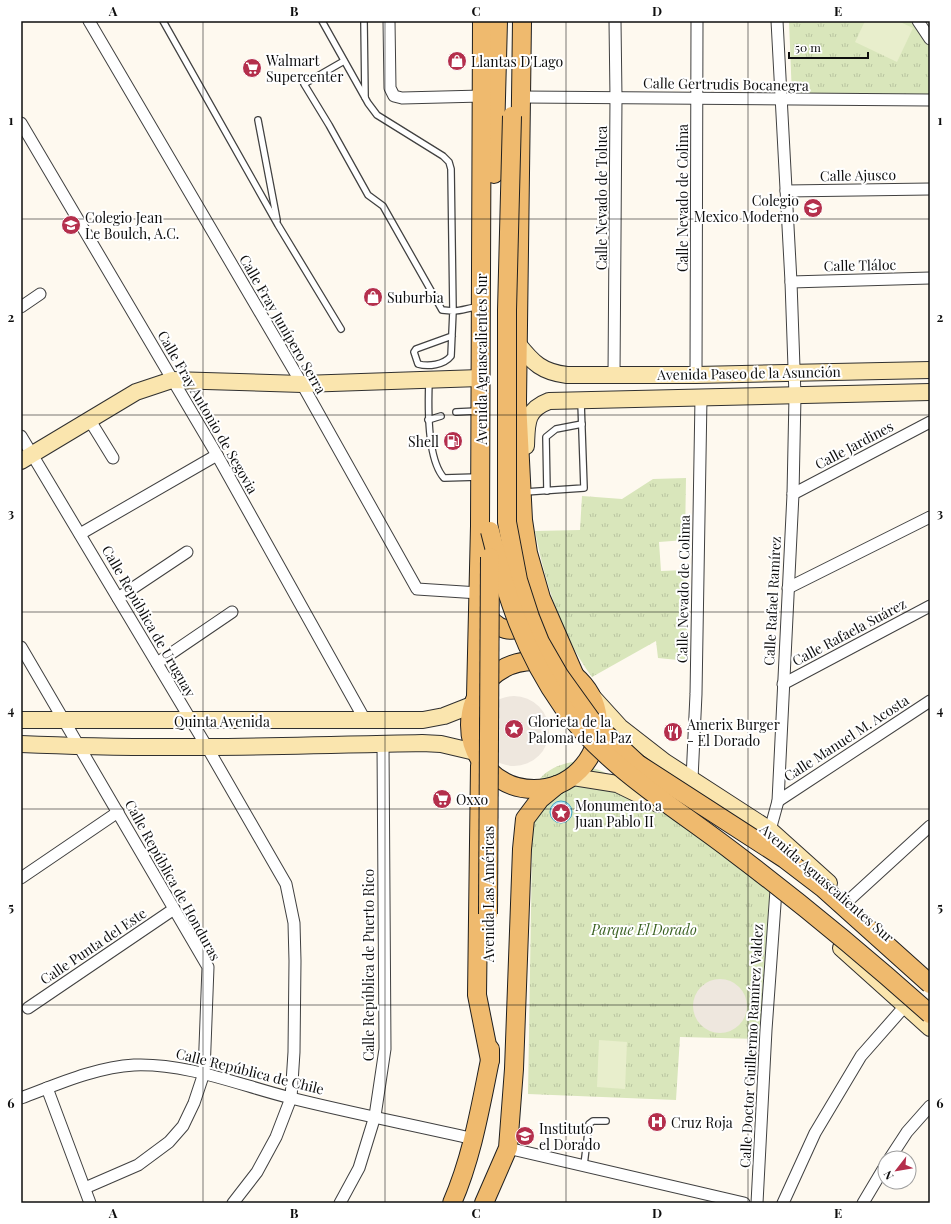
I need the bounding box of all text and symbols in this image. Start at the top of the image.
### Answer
text: A [108,2,118,19]
text: B [290,2,299,19]
text: C [471,2,481,19]
text: D [652,2,662,19]
text: E [834,2,842,19]
scale bar [789,34,868,60]
text: 50 m [795,39,821,55]
shop icon: Llantas D'Lago [446,50,468,72]
place label: Walmart Supercenter [265,51,344,86]
place label: Llantas D'Lago [471,52,563,71]
supermarket icon: Walmart Supercenter [241,57,263,79]
street label: Calle Gertrudis Bocanegra [643,73,809,95]
text: 1 [9,111,14,128]
text: 1 [938,111,943,128]
street label: Calle Nevado de Colima [673,124,692,272]
street label: Calle Nevado de Toluca [592,126,611,270]
street label: Calle Ajusco [820,165,896,185]
place label: Colegio Mexico Moderno [694,191,799,226]
school or university icon: Colegio Mexico Moderno [802,197,824,219]
place label: Colegio Jean Le Boulch, A.C. [85,208,179,243]
school or university icon: Colegio Jean Le Boulch, A.C. [60,214,82,236]
street label: Calle Fray Junípero Serra [235,251,331,397]
street label: Calle Tláloc [824,255,897,275]
street label: Avenida Aguascalientes Sur [472,272,491,446]
shop icon: Suburbia [362,286,384,308]
place label: Suburbia [387,288,444,307]
text: 2 [8,308,15,325]
text: 2 [937,308,944,325]
street label: Calle Fray Antonio de Segovia [153,327,263,497]
street label: Avenida Paseo de la Asunción [656,362,842,384]
street label: Calle Jardines [812,416,896,474]
fuel station icon: Shell [442,430,464,452]
place label: Shell [408,432,439,451]
text: 3 [8,504,14,521]
text: 3 [937,504,943,521]
street label: Calle Nevado de Colima [672,515,694,663]
street label: Calle Rafael Ramírez [759,535,785,666]
street label: Calle República de Uruguay [98,542,200,700]
street label: Calle Rafaela Suárez [789,594,910,670]
street label: Calle Manuel M. Acosta [780,690,912,786]
text: 4 [8,701,15,718]
text: 4 [937,701,944,718]
street label: Quinta Avenida [174,712,270,731]
place label: Glorieta de la Paloma de la Paz [528,712,632,747]
place label: Amerix Burger - El Dorado [686,715,781,750]
place icon: Glorieta de la Paloma de la Paz [503,718,525,740]
restaurant icon: Amerix Burger - El Dorado [662,721,684,743]
supermarket icon: Oxxo [431,788,453,810]
place label: Oxxo [456,790,488,809]
street label: Calle República de Honduras [121,796,225,964]
place label: Monumento a Juan Pablo II [574,796,662,831]
place icon: Monumento a Juan Pablo II [550,802,572,824]
street label: Avenida Aguascalientes Sur [755,819,899,947]
street label: Avenida Las Américas [479,826,498,963]
street label: Calle República de Puerto Rico [359,868,378,1061]
text: 5 [8,898,14,915]
text: 5 [937,898,943,915]
street label: Calle Punta del Este [36,903,150,989]
park label: Parque El Dorado [590,920,697,939]
street label: Calle Doctor Guillermo Ramírez Valdez [735,923,767,1169]
street label: Calle República de Chile [174,1043,326,1099]
text: 6 [7,1094,15,1111]
text: 6 [936,1094,944,1111]
hospital icon: Cruz Roja [646,1111,668,1133]
place label: Cruz Roja [671,1113,733,1132]
place label: Instituto el Dorado [539,1119,601,1154]
school or university icon: Instituto el Dorado [514,1125,536,1147]
north arrow [877,1150,917,1190]
text: N [879,1168,896,1183]
text: A [108,1204,118,1221]
text: B [290,1204,299,1221]
text: C [471,1204,481,1221]
text: D [652,1204,662,1221]
text: E [834,1204,842,1221]

